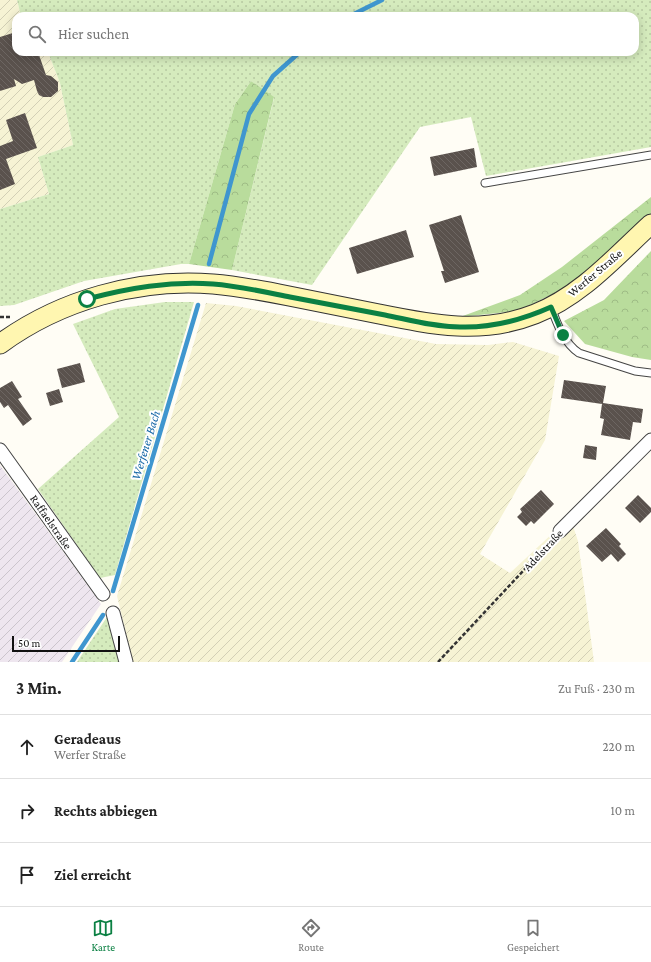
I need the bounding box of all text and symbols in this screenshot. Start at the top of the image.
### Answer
search box [12,12,639,56]
icon: search [26,23,48,45]
text: Hier suchen [58,26,129,42]
street label: Werfer Straße [565,246,625,300]
route start [78,290,96,308]
route end [554,326,572,344]
water label: Werfener Bach [128,409,163,482]
street label: Raffaelstraße [27,492,75,552]
street label: Adelstraße [520,526,566,574]
scale bar [12,634,120,653]
text: 50 m [18,637,40,649]
text: 3 Min. [16,679,62,698]
text: Zu Fuß · 230 m [558,681,635,696]
text: Geradeaus [54,731,121,747]
icon: ahead [16,736,38,758]
text: 220 m [602,739,635,754]
text: Werfer Straße [54,747,126,762]
icon: right [16,800,38,822]
text: Rechts abbiegen [54,803,157,819]
text: 10 m [610,803,635,818]
icon: arrive [16,864,38,886]
text: Ziel erreicht [54,867,131,883]
tab: Karte [92,917,115,953]
tab: Route [298,917,324,953]
tab: Gespeichert [507,917,559,953]

